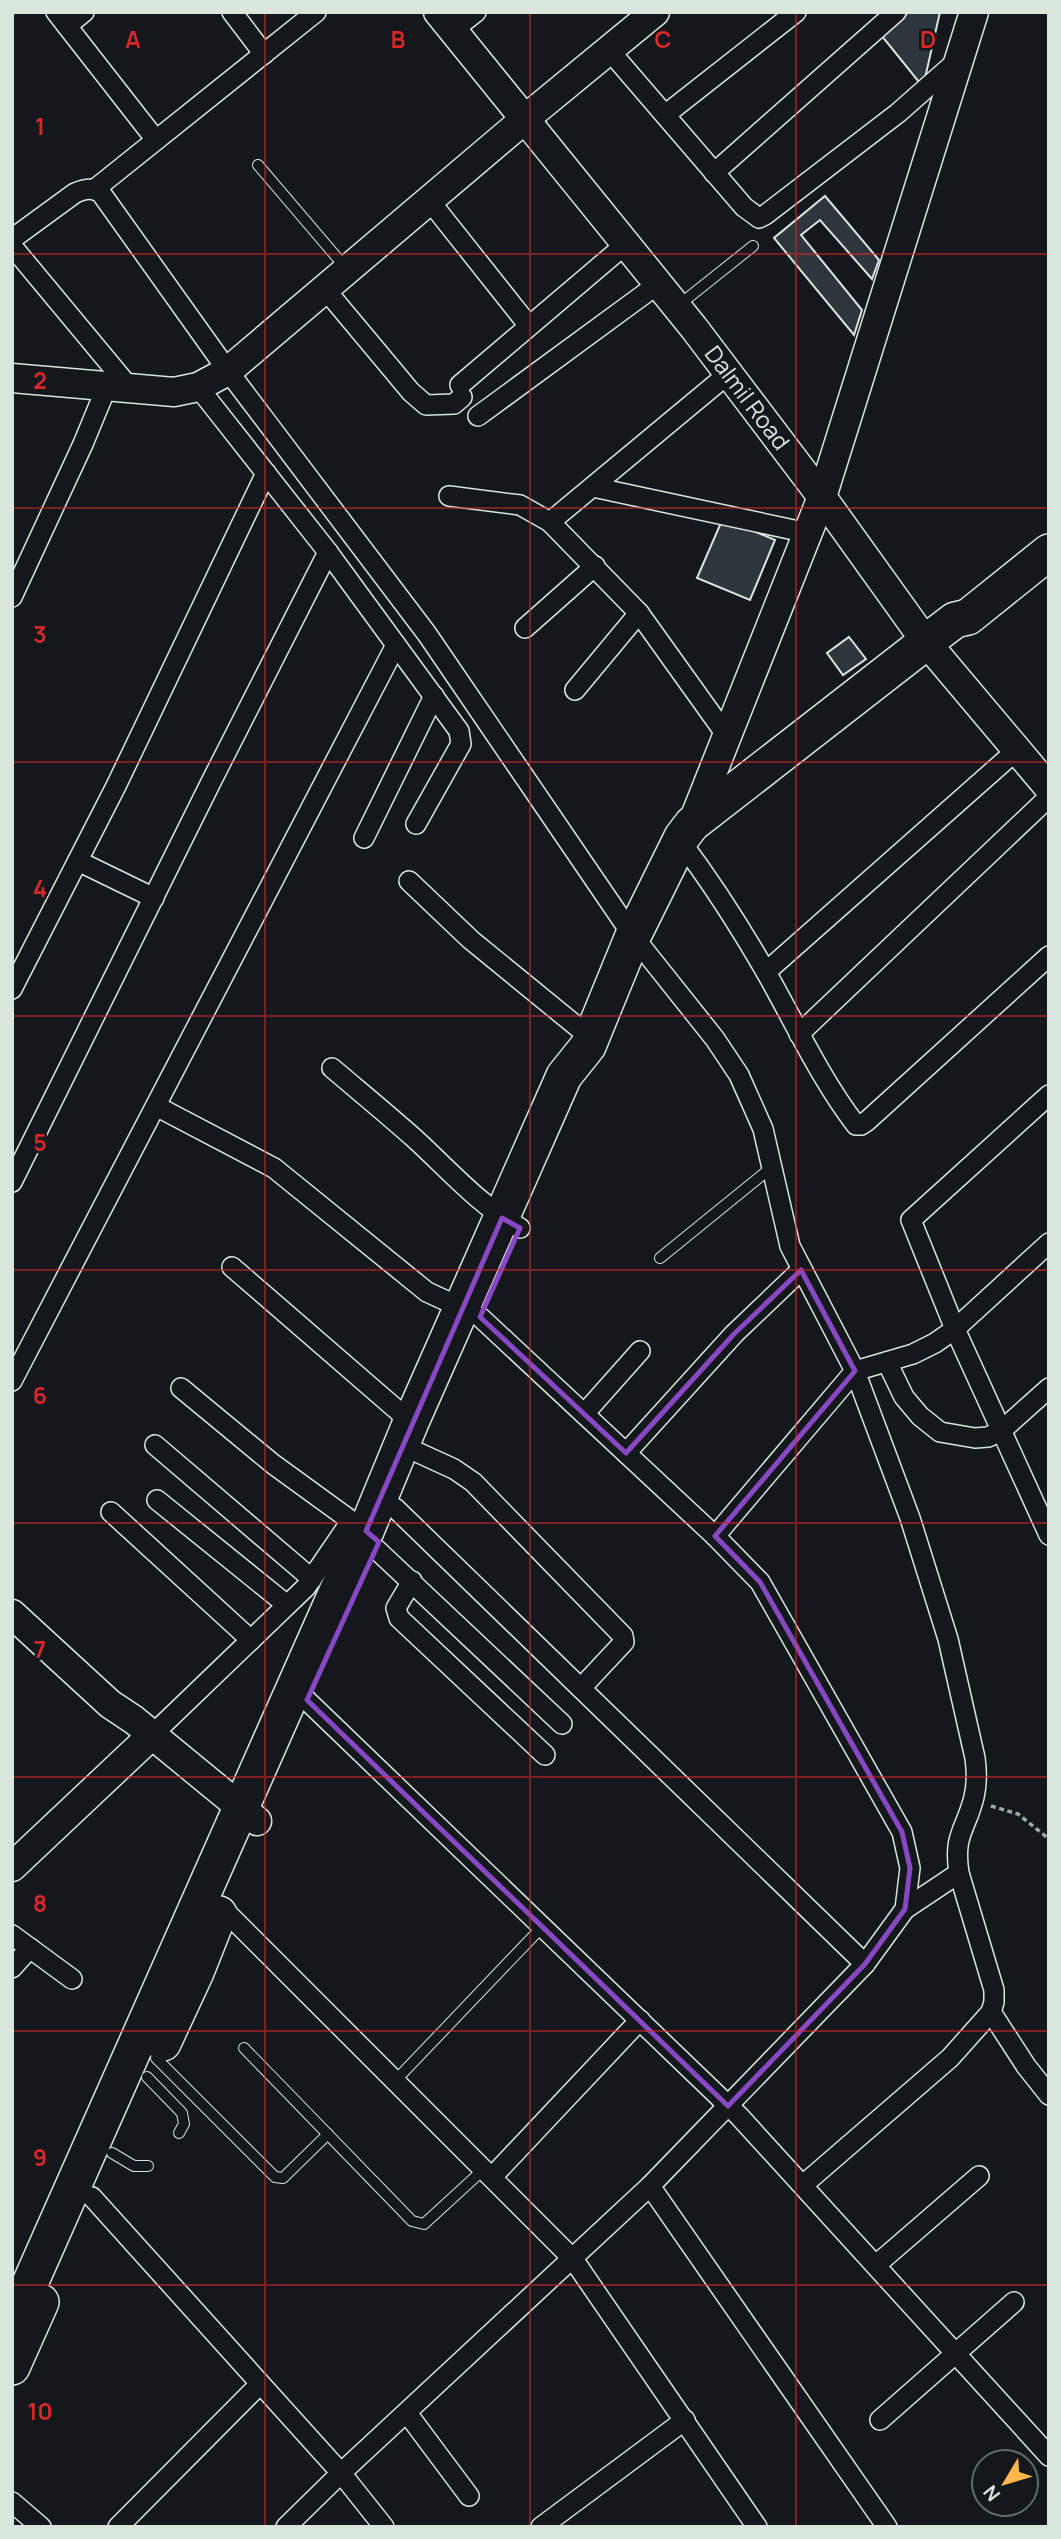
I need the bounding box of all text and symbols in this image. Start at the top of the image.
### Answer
text: A [125,23,141,55]
text: B [391,23,405,55]
text: C [655,23,672,55]
text: D [920,23,936,55]
text: 1 [35,110,45,142]
street label: Dalmil Road [698,339,798,456]
text: 2 [33,364,47,396]
text: 3 [33,618,47,650]
text: 4 [33,872,47,904]
text: 5 [33,1126,47,1158]
text: 6 [33,1379,47,1411]
text: 7 [34,1633,46,1665]
text: 8 [33,1887,47,1919]
text: 9 [33,2141,47,2173]
text: 10 [27,2395,53,2427]
north arrow [970,2448,1040,2518]
text: N [977,2480,1006,2507]

